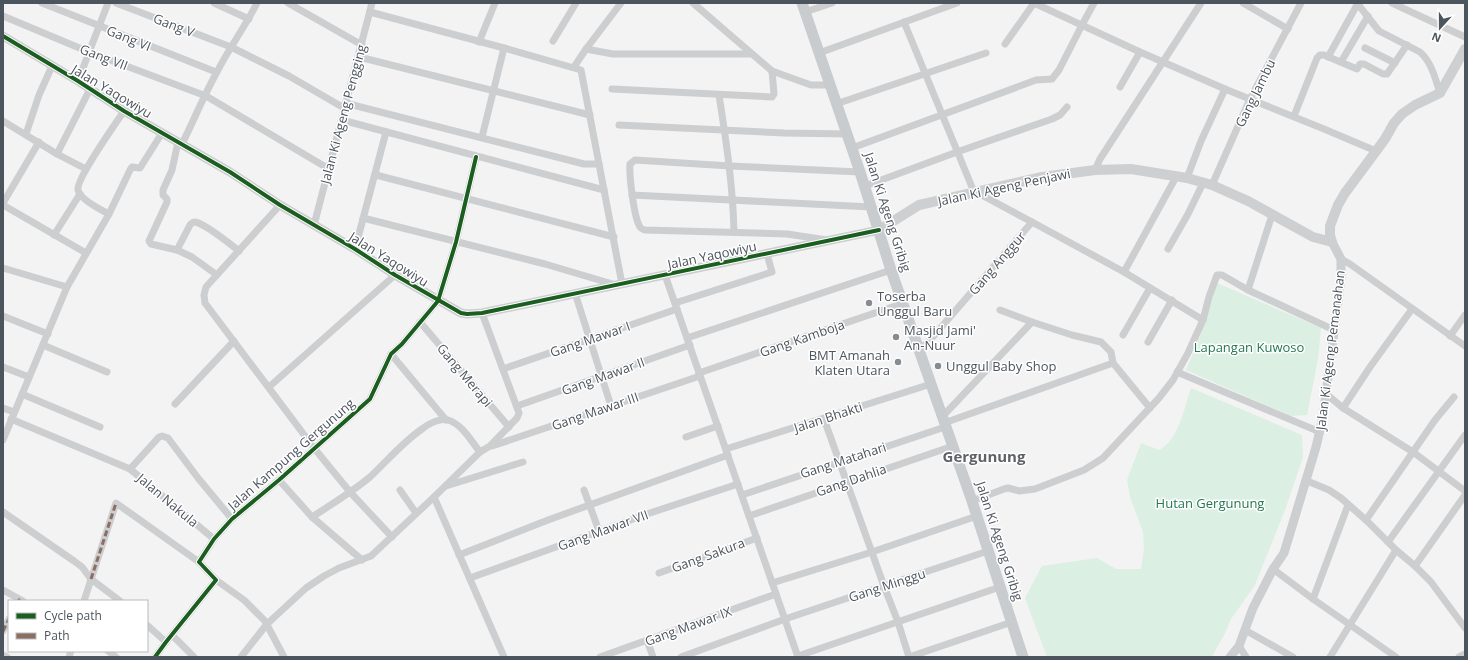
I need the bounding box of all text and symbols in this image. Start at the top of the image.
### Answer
north arrow [1420,8,1460,48]
street label: Gang V [151,9,197,41]
street label: Gang VI [104,21,154,55]
text: N [1429,29,1443,46]
street label: Gang VII [77,40,131,74]
street label: Jalan Ki Ageng Pengging [315,42,370,188]
street label: Gang Jambu [1231,56,1279,130]
street label: Jalan Yaqowiyu [67,59,156,122]
street label: Jalan Ki Ageng Gribig [860,148,916,274]
street label: Jalan Ki Ageng Penjawi [934,164,1072,210]
street label: Jalan Yaqowiyu [344,226,432,291]
street label: Gang Anggur [964,227,1030,299]
street label: Jalan Yaqowiyu [664,237,758,274]
street label: Jalan Ki Ageng Pemanahan [1311,269,1349,433]
place label: Toserba Unggul Baru [877,287,952,320]
marker: Toserba Unggul Baru [864,298,874,308]
street label: Gang Kamboja [757,315,847,361]
street label: Gang Mawar I [548,317,632,361]
place label: Masjid Jami' An-Nuur [904,321,976,354]
marker: Masjid Jami' An-Nuur [891,332,901,342]
park label: Lapangan Kuwoso [1194,338,1304,356]
street label: Gang Merapi [433,339,497,411]
place label: BMT Amanah Klaten Utara [809,346,890,379]
street label: Gang Mawar II [559,353,647,399]
marker: BMT Amanah Klaten Utara [893,357,903,367]
place label: Unggul Baby Shop [946,357,1057,375]
marker: Unggul Baby Shop [933,361,943,371]
street label: Gang Mawar III [549,388,641,434]
street label: Jalan Kampung Gergunung [222,394,358,515]
street label: Jalan Bhakti [790,397,865,437]
street label: Gang Matahari [798,438,888,482]
district label: Gergunung [943,446,1026,466]
street label: Gang Dahlia [813,460,889,500]
street label: Jalan Nakula [132,468,202,531]
street label: Jalan Ki Ageng Gribig [972,477,1028,603]
park label: Hutan Gergunung [1156,494,1264,512]
street label: Gang Mawar VII [555,505,651,555]
street label: Gang Sakura [669,533,747,577]
street label: Gang Minggu [846,564,928,606]
legend [8,600,148,652]
street label: Gang Mawar IX [642,602,734,650]
text: Cycle path [44,607,102,624]
text: Path [44,627,70,644]

